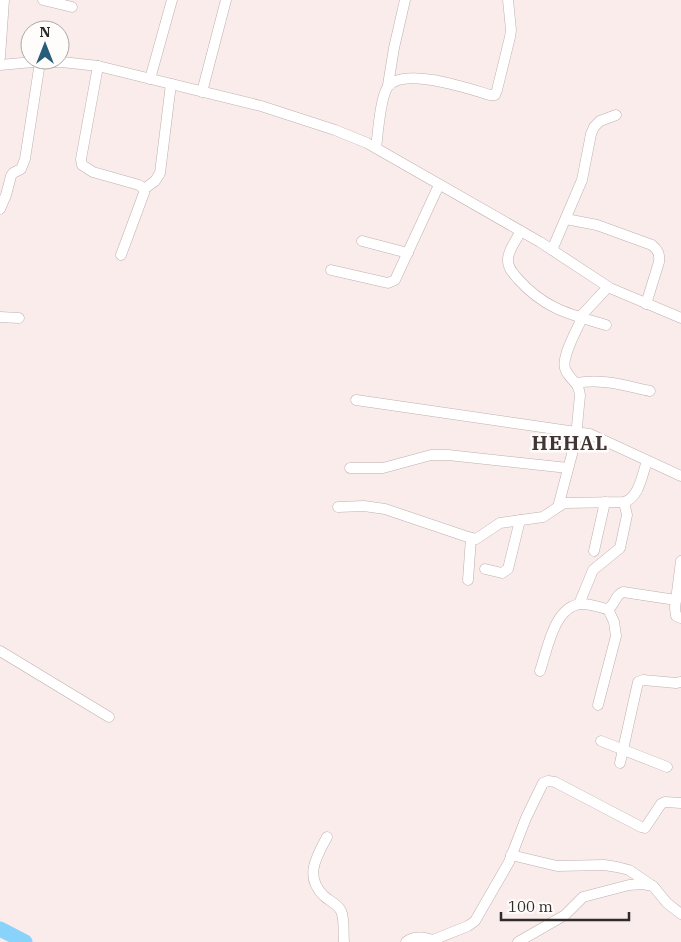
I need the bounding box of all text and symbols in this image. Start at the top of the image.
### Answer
north arrow [20,20,70,70]
text: N [39,23,51,41]
district label: HEHAL [531,429,609,456]
scale bar [501,890,628,922]
text: 100 m [508,897,553,916]

